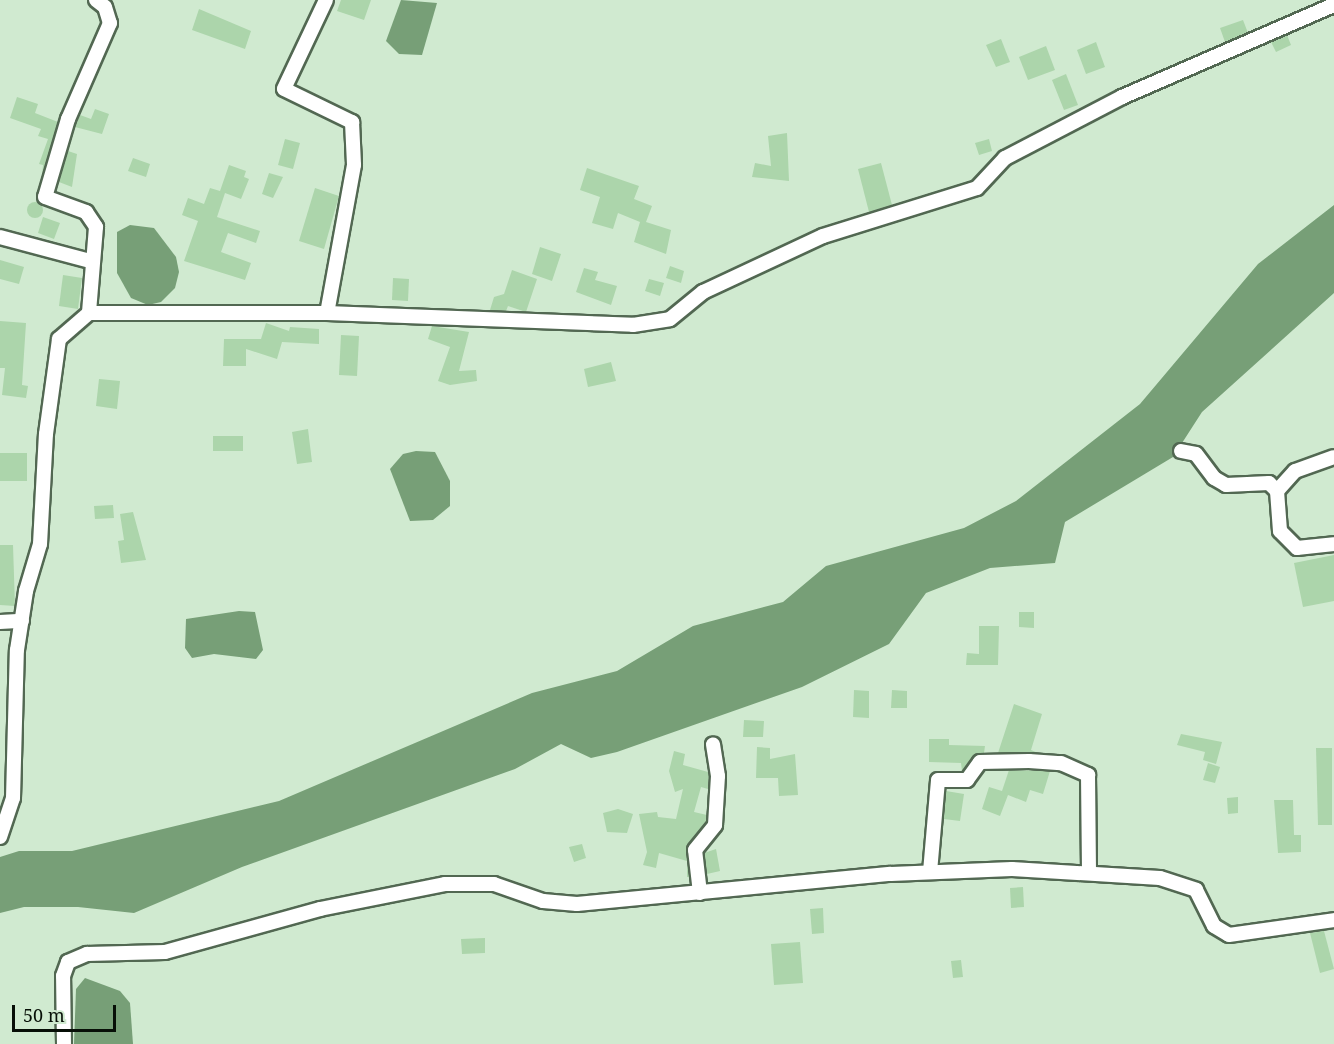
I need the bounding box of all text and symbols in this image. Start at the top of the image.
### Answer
scale bar [15,993,118,1031]
text: 50 m [23,1003,65,1027]

